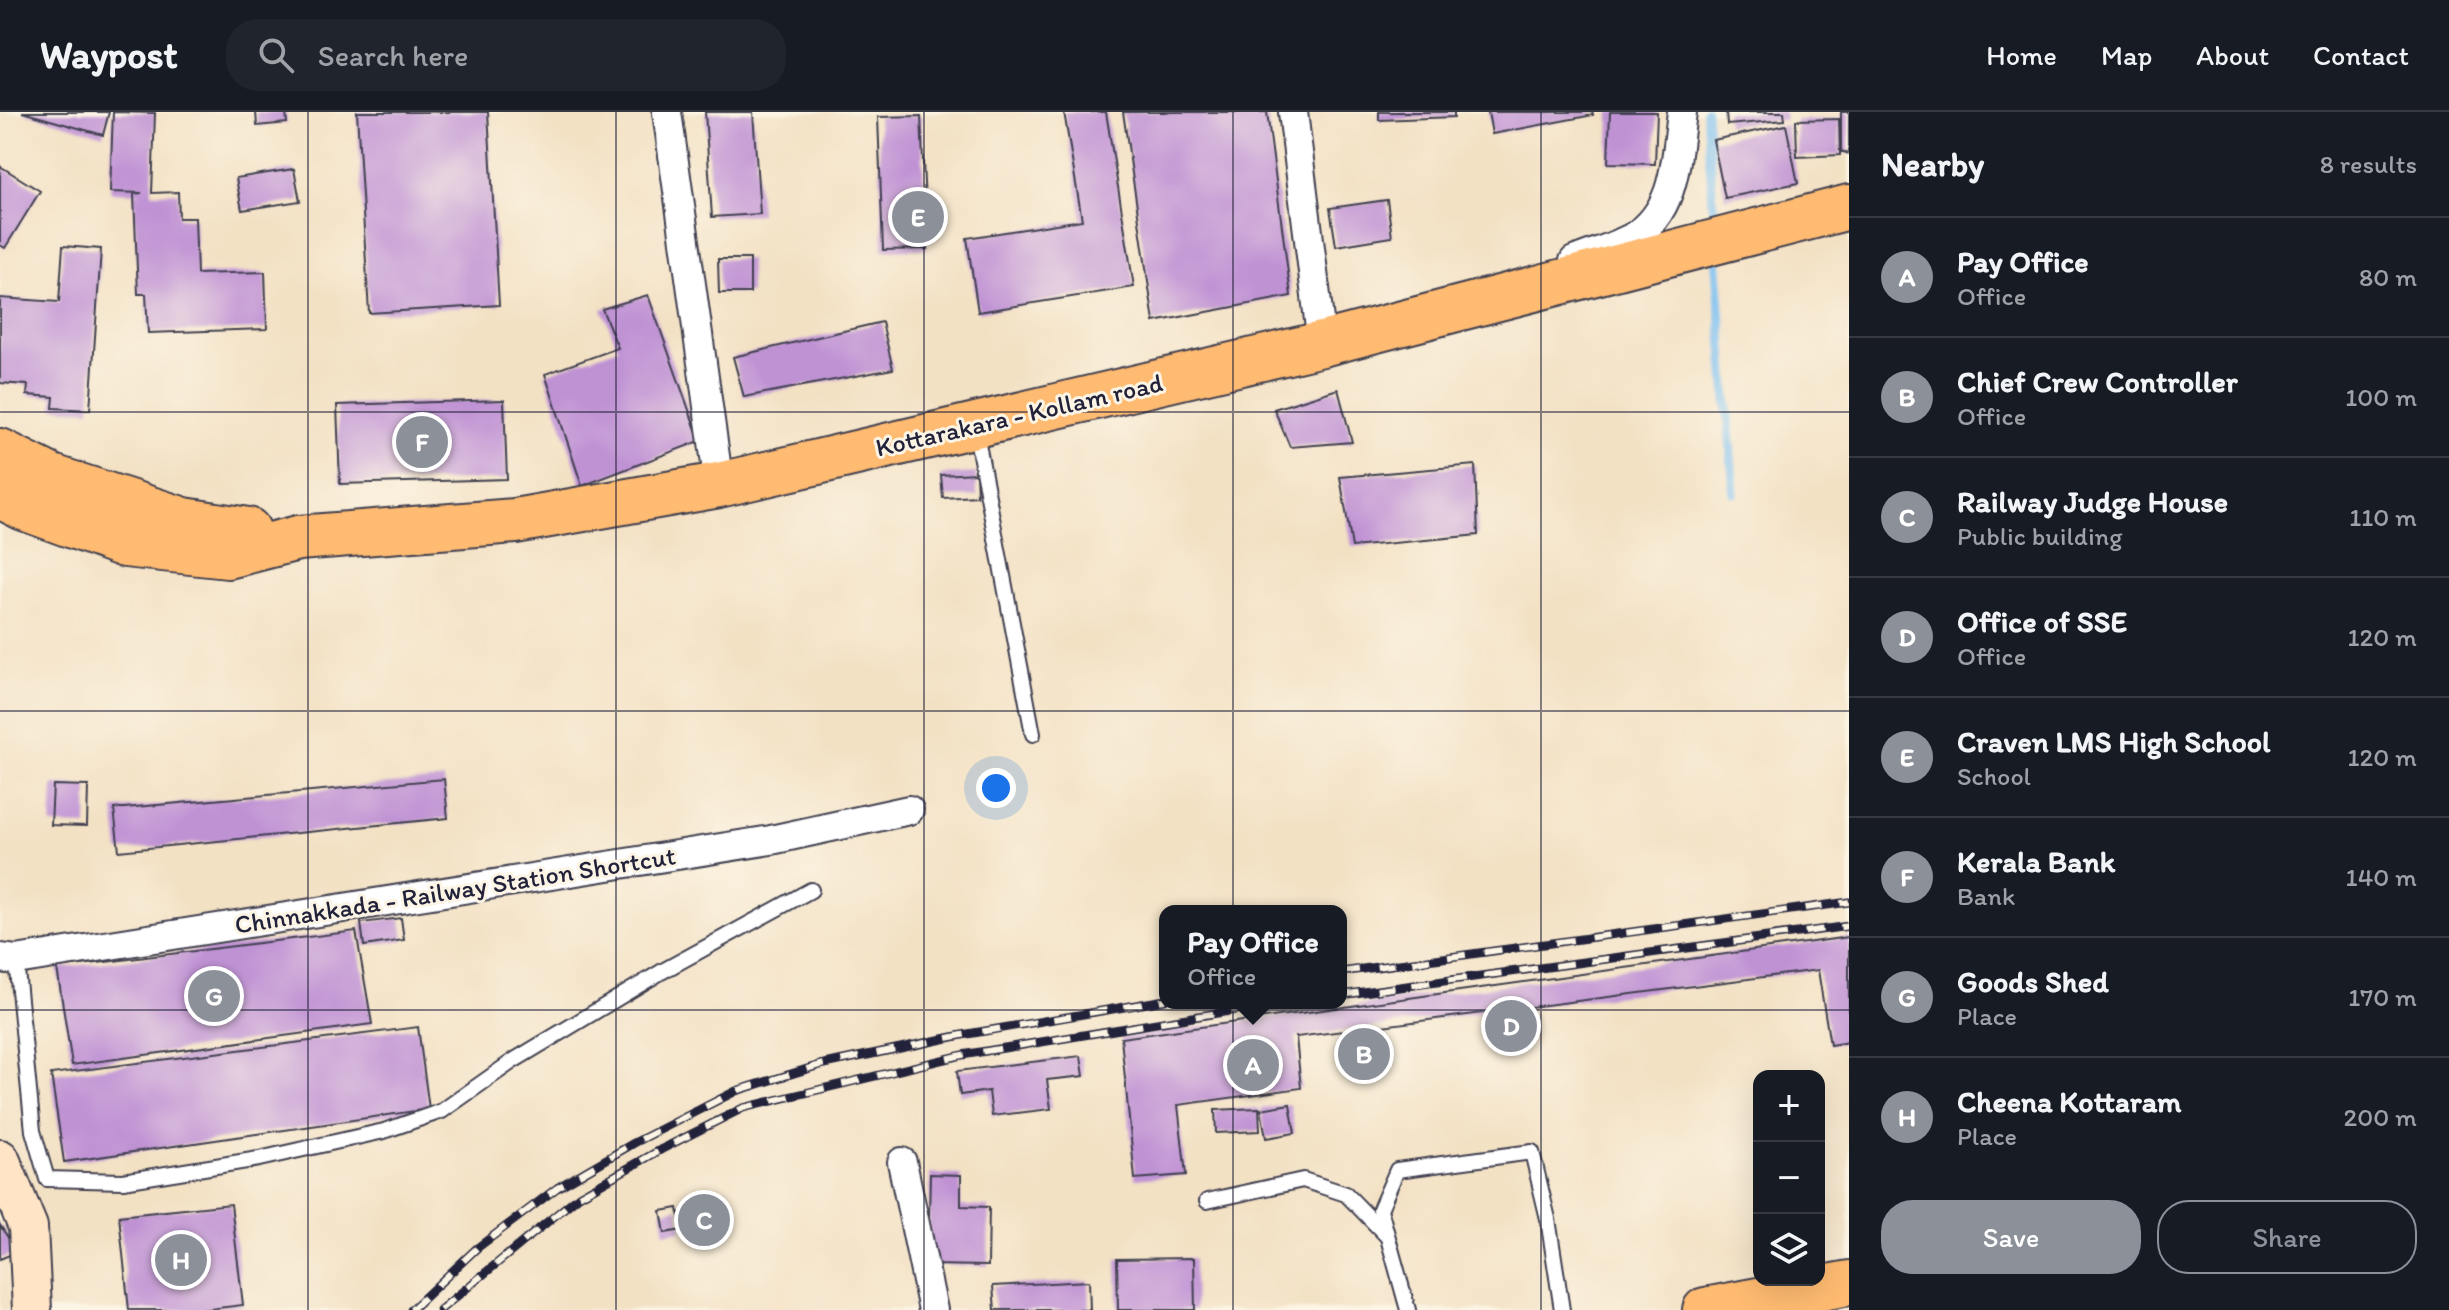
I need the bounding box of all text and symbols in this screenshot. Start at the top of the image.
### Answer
search box [226,19,786,91]
text: Waypost [40,32,178,78]
icon: search [254,33,298,77]
text: Search here [318,37,468,74]
text: Home [1986,38,2057,72]
text: Map [2101,38,2152,72]
text: About [2196,38,2269,72]
text: Contact [2313,38,2409,72]
text: Nearby [1881,144,1984,185]
text: 8 results [2320,148,2417,180]
pin: E [892,187,944,247]
text: Pay Office [1957,243,2089,280]
text: A [1899,261,1915,293]
text: 80 m [2359,261,2417,293]
text: Office [1957,280,2026,312]
text: Chief Crew Controller [1957,363,2238,400]
street label: Kottarakara - Kollam road [872,366,1166,464]
text: B [1899,381,1915,413]
text: 100 m [2345,381,2417,413]
text: Office [1957,400,2026,432]
pin: F [396,412,448,472]
text: Railway Judge House [1957,483,2228,520]
text: C [1899,501,1915,533]
text: 110 m [2349,501,2417,533]
text: Public building [1957,520,2123,552]
text: Office of SSE [1957,603,2127,640]
text: D [1898,621,1916,653]
text: 120 m [2348,621,2417,653]
text: Office [1957,640,2026,672]
text: Craven LMS High School [1957,723,2271,760]
text: E [1900,741,1914,773]
text: 120 m [2348,741,2417,773]
text: School [1957,760,2031,792]
your location [976,768,1016,808]
street label: Chinnakkada - Railway Station Shortcut [232,839,678,941]
text: Kerala Bank [1957,843,2115,880]
text: F [1900,861,1914,893]
text: 140 m [2346,861,2417,893]
text: Bank [1957,880,2015,912]
popup [1159,905,1347,1009]
text: Pay Office [1187,923,1319,960]
text: Office [1187,960,1256,992]
text: Goods Shed [1957,963,2109,1000]
pin: G [188,966,240,1026]
text: G [1898,981,1916,1013]
text: 170 m [2348,981,2417,1013]
pin: D [1485,996,1537,1056]
text: Place [1957,1000,2017,1032]
pin: B [1338,1024,1390,1084]
pin: A [1227,1035,1279,1095]
map controls [1753,1070,1825,1286]
button: + [1753,1070,1825,1142]
text: Cheena Kottaram [1957,1083,2181,1120]
text: H [1898,1101,1916,1133]
text: 200 m [2344,1101,2417,1133]
text: Place [1957,1120,2017,1152]
button: − [1753,1142,1825,1214]
pin: C [678,1190,730,1250]
button: Save [1881,1200,2141,1274]
button: Share [2157,1200,2417,1274]
button: layers [1753,1214,1825,1286]
pin: H [155,1230,207,1290]

